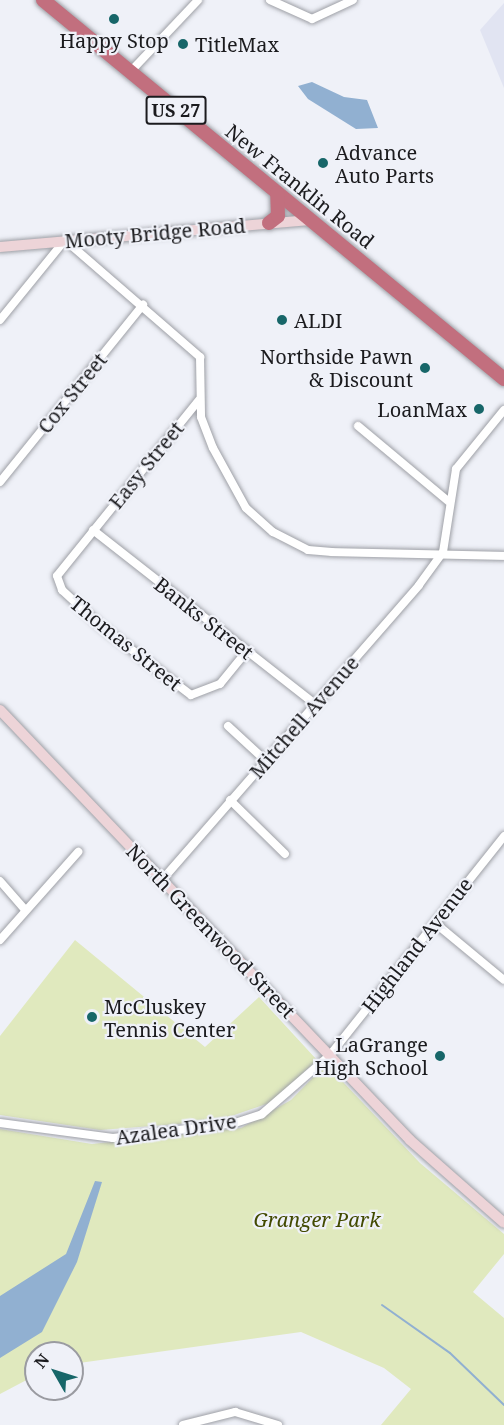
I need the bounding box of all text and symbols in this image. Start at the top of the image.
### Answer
marker: Happy Stop [107,12,121,26]
place label: Happy Stop [59,28,169,52]
place label: TitleMax [195,32,279,56]
marker: TitleMax [176,37,190,51]
road number: US 27 [144,95,207,125]
street label: New Franklin Road [221,119,379,253]
place label: Advance Auto Parts [335,140,434,187]
marker: Advance Auto Parts [316,156,330,170]
street label: Mooty Bridge Road [64,213,246,253]
place label: ALDI [294,308,342,332]
marker: ALDI [275,313,289,327]
place label: Northside Pawn & Discount [260,344,413,391]
street label: Cox Street [32,348,112,438]
marker: Northside Pawn & Discount [418,361,432,375]
place label: LoanMax [377,397,467,421]
marker: LoanMax [472,402,486,416]
street label: Easy Street [104,417,188,513]
street label: Banks Street [150,572,258,664]
street label: Thomas Street [65,591,187,695]
street label: Mitchell Avenue [244,651,364,783]
street label: North Greenwood Street [122,839,300,1023]
street label: Highland Avenue [357,873,477,1017]
place label: McCluskey Tennis Center [104,994,235,1041]
marker: McCluskey Tennis Center [85,1010,99,1024]
place label: LaGrange High School [314,1032,428,1079]
marker: LaGrange High School [433,1049,447,1063]
street label: Azalea Drive [114,1109,238,1149]
park label: Granger Park [253,1207,381,1231]
north arrow [24,1341,84,1401]
text: N [29,1349,54,1373]

